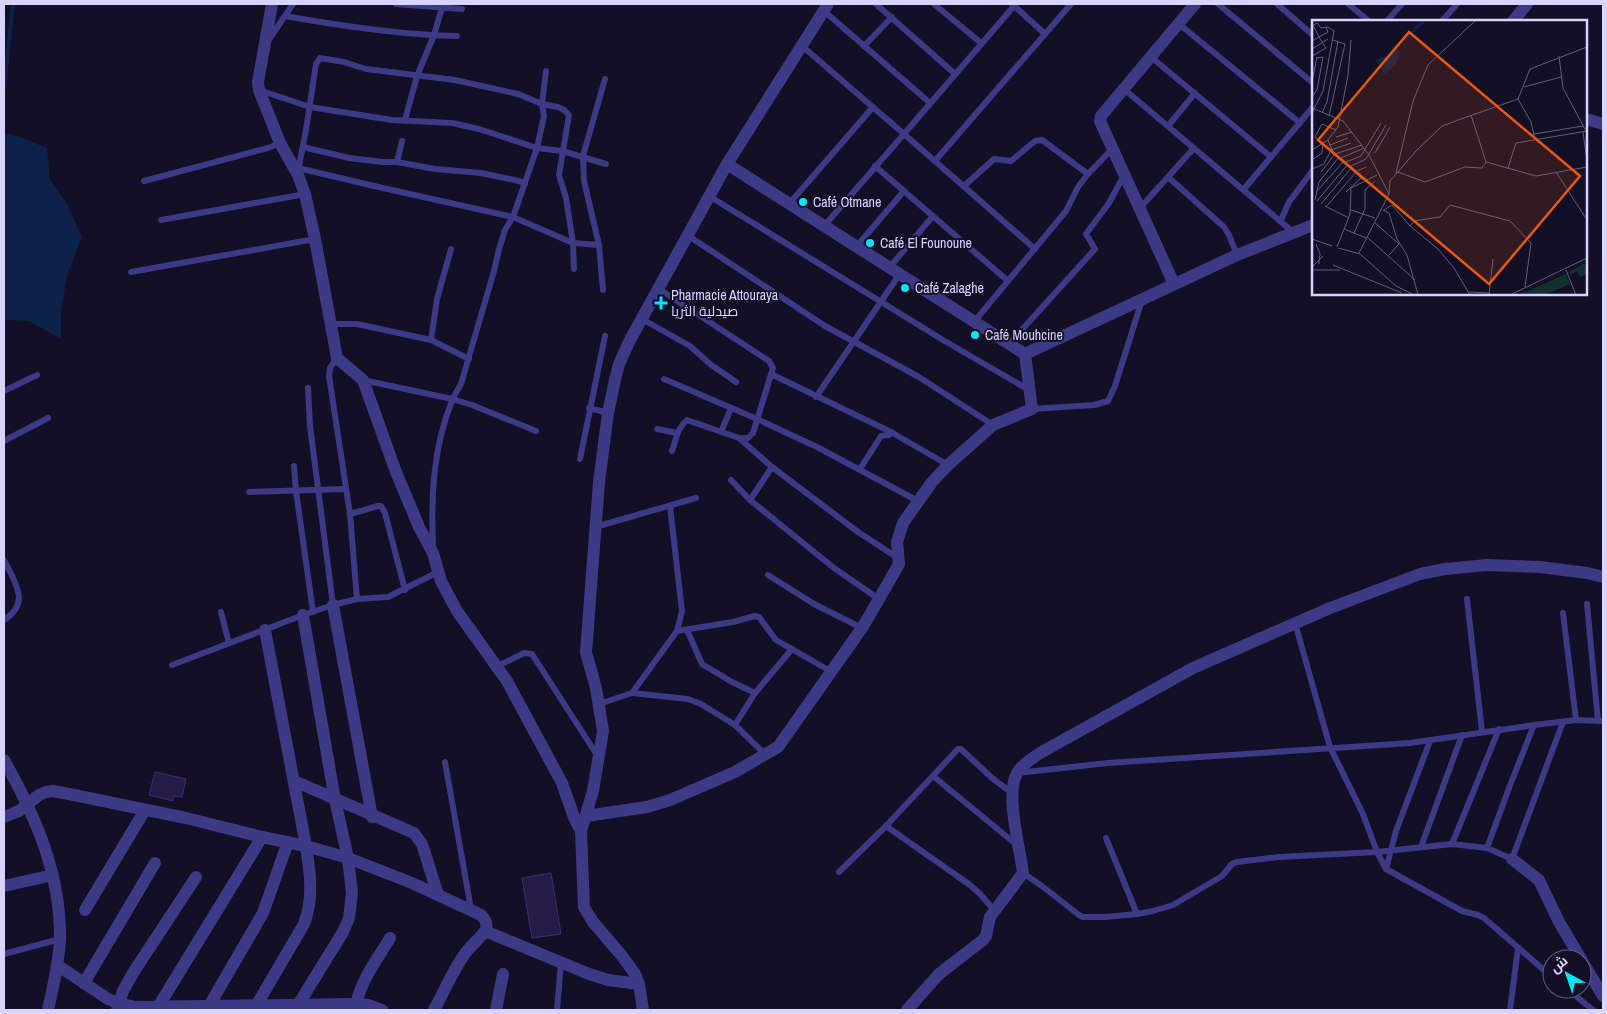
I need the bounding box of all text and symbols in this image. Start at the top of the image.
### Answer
inset map [1312,20,1587,295]
place label: Café Otmane [813,193,881,211]
marker: Café Otmane [797,196,809,208]
place label: Café El Founoune [880,234,972,252]
marker: Café El Founoune [864,237,876,249]
place label: Café Zalaghe [915,279,984,297]
marker: Café Zalaghe [899,282,911,294]
place label: Pharmacie Attouraya صيدلية الثريا [671,286,779,320]
marker: Pharmacie Attouraya صيدلية الثريا [655,297,667,309]
place label: Café Mouhcine [985,326,1063,344]
marker: Café Mouhcine [969,329,981,341]
north arrow [1542,949,1592,999]
text: ش [1546,951,1571,977]

